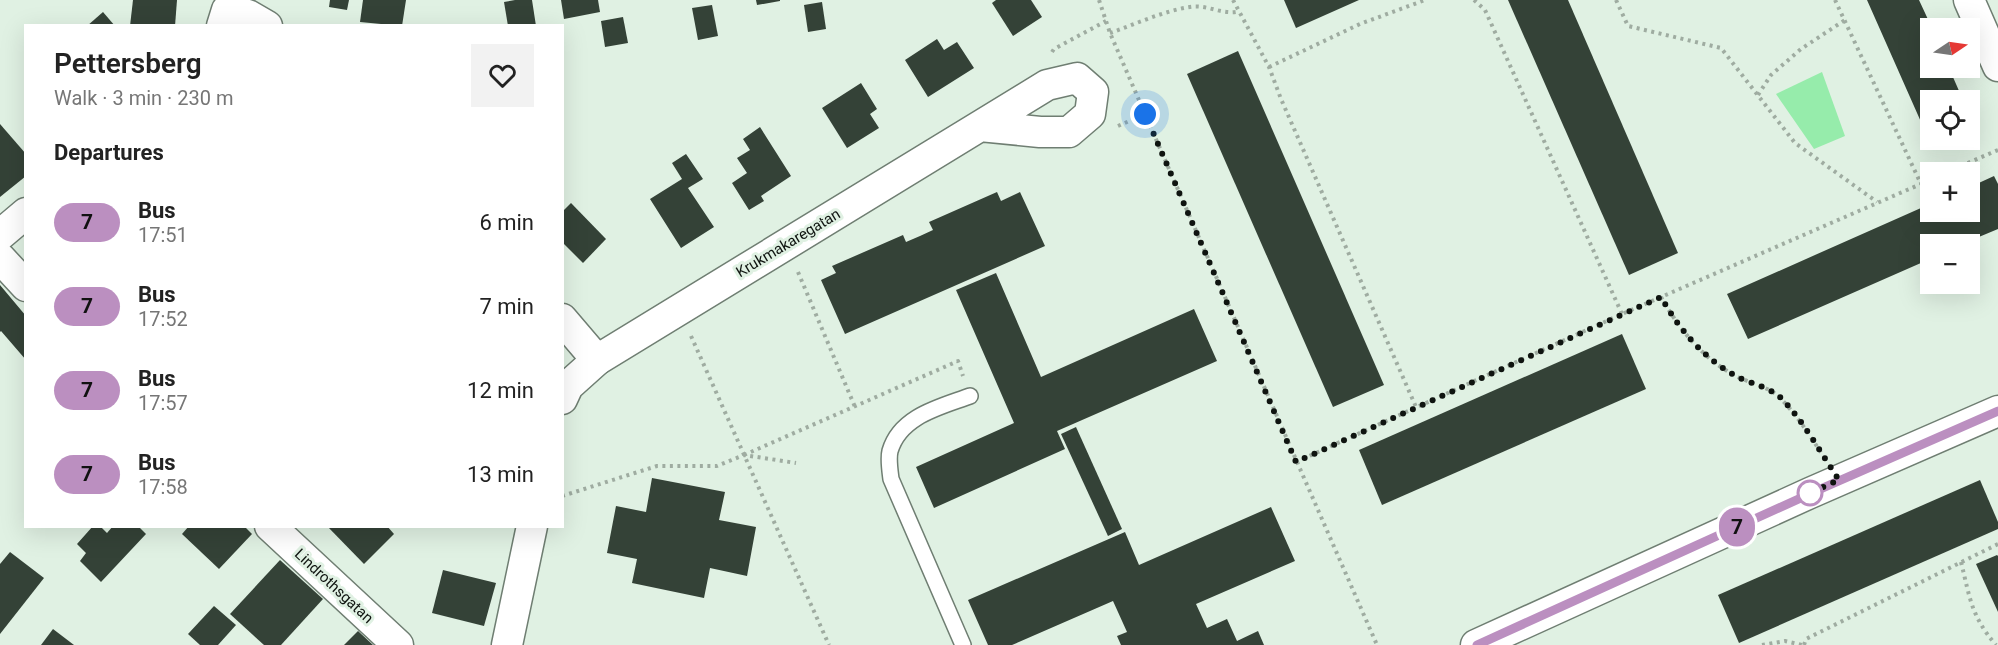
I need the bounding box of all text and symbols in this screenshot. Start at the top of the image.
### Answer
north arrow [1920,18,1980,78]
map controls [1920,18,1980,294]
button: heart [471,44,534,107]
text: Pettersberg [54,47,202,80]
text: Walk · 3 min · 230 m [54,86,233,110]
button: locate [1920,90,1980,150]
your location [1130,99,1160,129]
text: Departures [54,140,164,165]
button: + [1920,162,1980,222]
text: Bus [138,198,176,223]
street label: Krukmakaregatan [733,205,843,281]
text: 7 [81,210,93,234]
text: 6 min [479,210,534,235]
text: 17:51 [138,223,188,247]
button: − [1920,234,1980,294]
text: Bus [138,282,176,307]
text: 7 [81,294,93,318]
text: 7 min [479,294,534,319]
text: 17:52 [138,307,188,331]
text: Bus [138,366,176,391]
text: 7 [81,378,93,402]
text: 12 min [467,378,534,403]
text: 17:57 [138,391,188,415]
text: Bus [138,450,176,475]
text: 7 [81,462,93,486]
text: 13 min [467,462,534,487]
text: 17:58 [138,475,188,499]
unlabelled marker [1797,480,1823,506]
line badge: 7 [1718,508,1756,546]
text: 7 [1731,515,1743,539]
street label: Lindrothsgatan [291,545,377,627]

